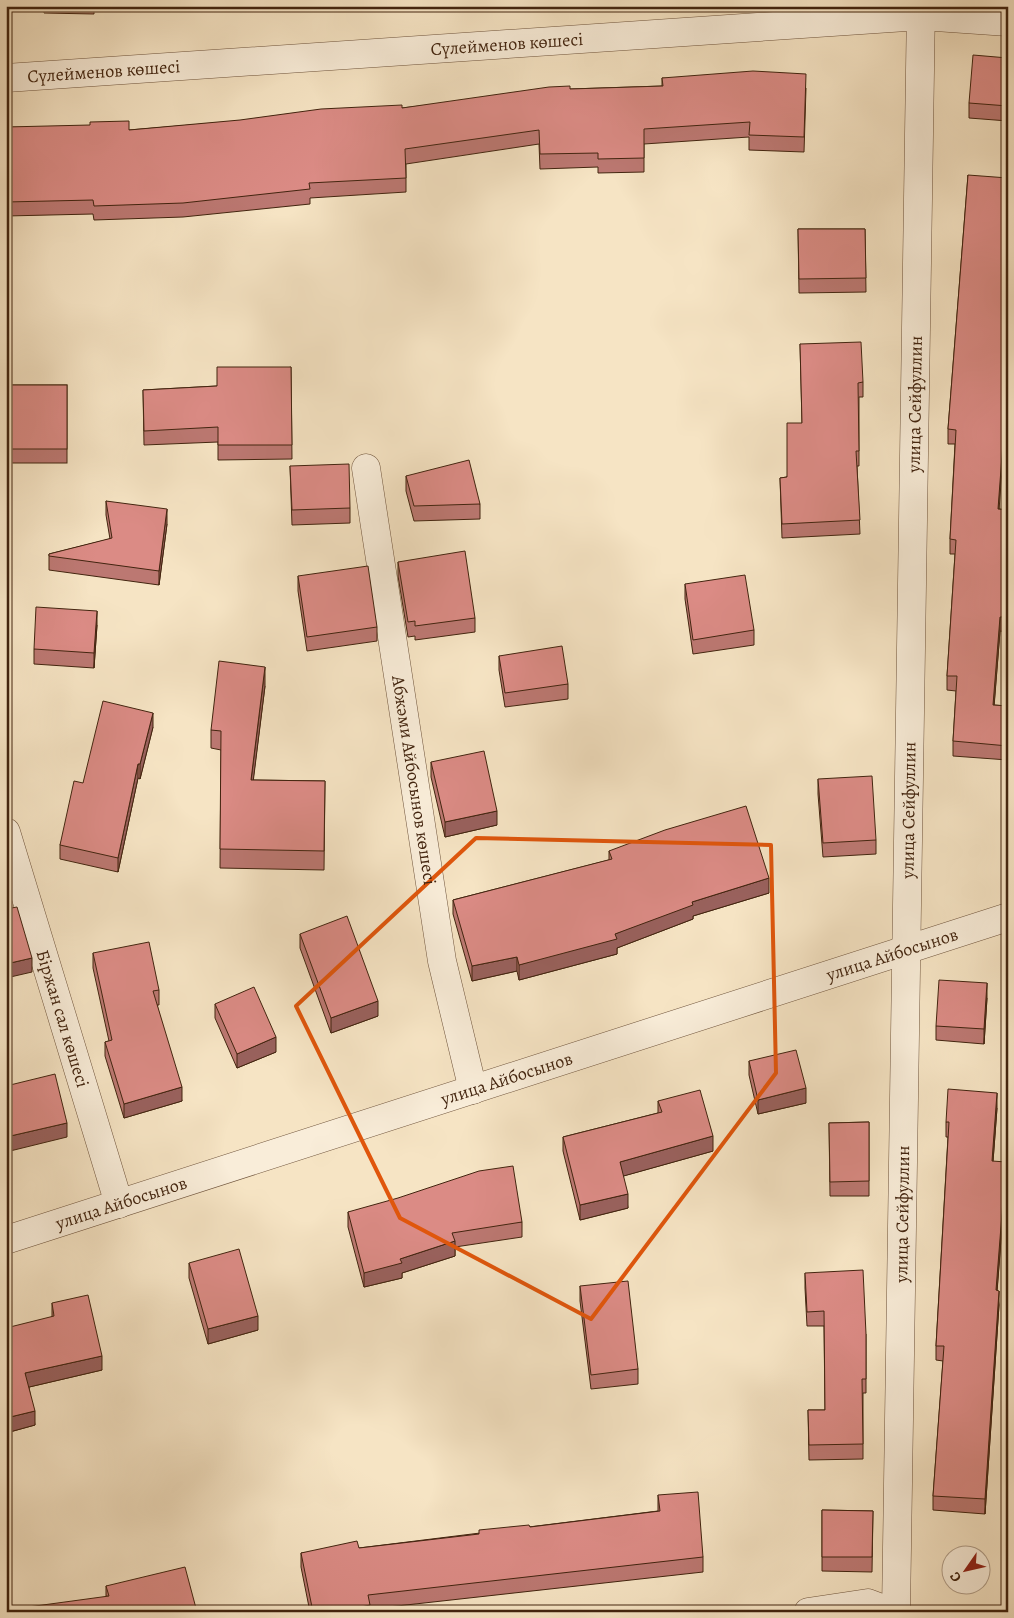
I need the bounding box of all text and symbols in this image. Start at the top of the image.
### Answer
street label: Сүлейменов көшесі [430,27,584,61]
street label: Сүлейменов көшесі [27,54,181,89]
street label: улица Сейфуллин [902,335,928,474]
street label: Абжәми Айбосынов көшесі [386,673,442,887]
street label: улица Сейфуллин [895,741,922,880]
street label: улица Айбосынов [822,922,961,987]
street label: Біржан сал көшесі [30,947,95,1090]
street label: улица Айбосынов [437,1046,575,1111]
street label: улица Сейфуллин [889,1145,915,1284]
street label: улица Айбосынов [51,1170,190,1236]
north arrow [942,1546,992,1596]
text: С [945,1568,966,1586]

